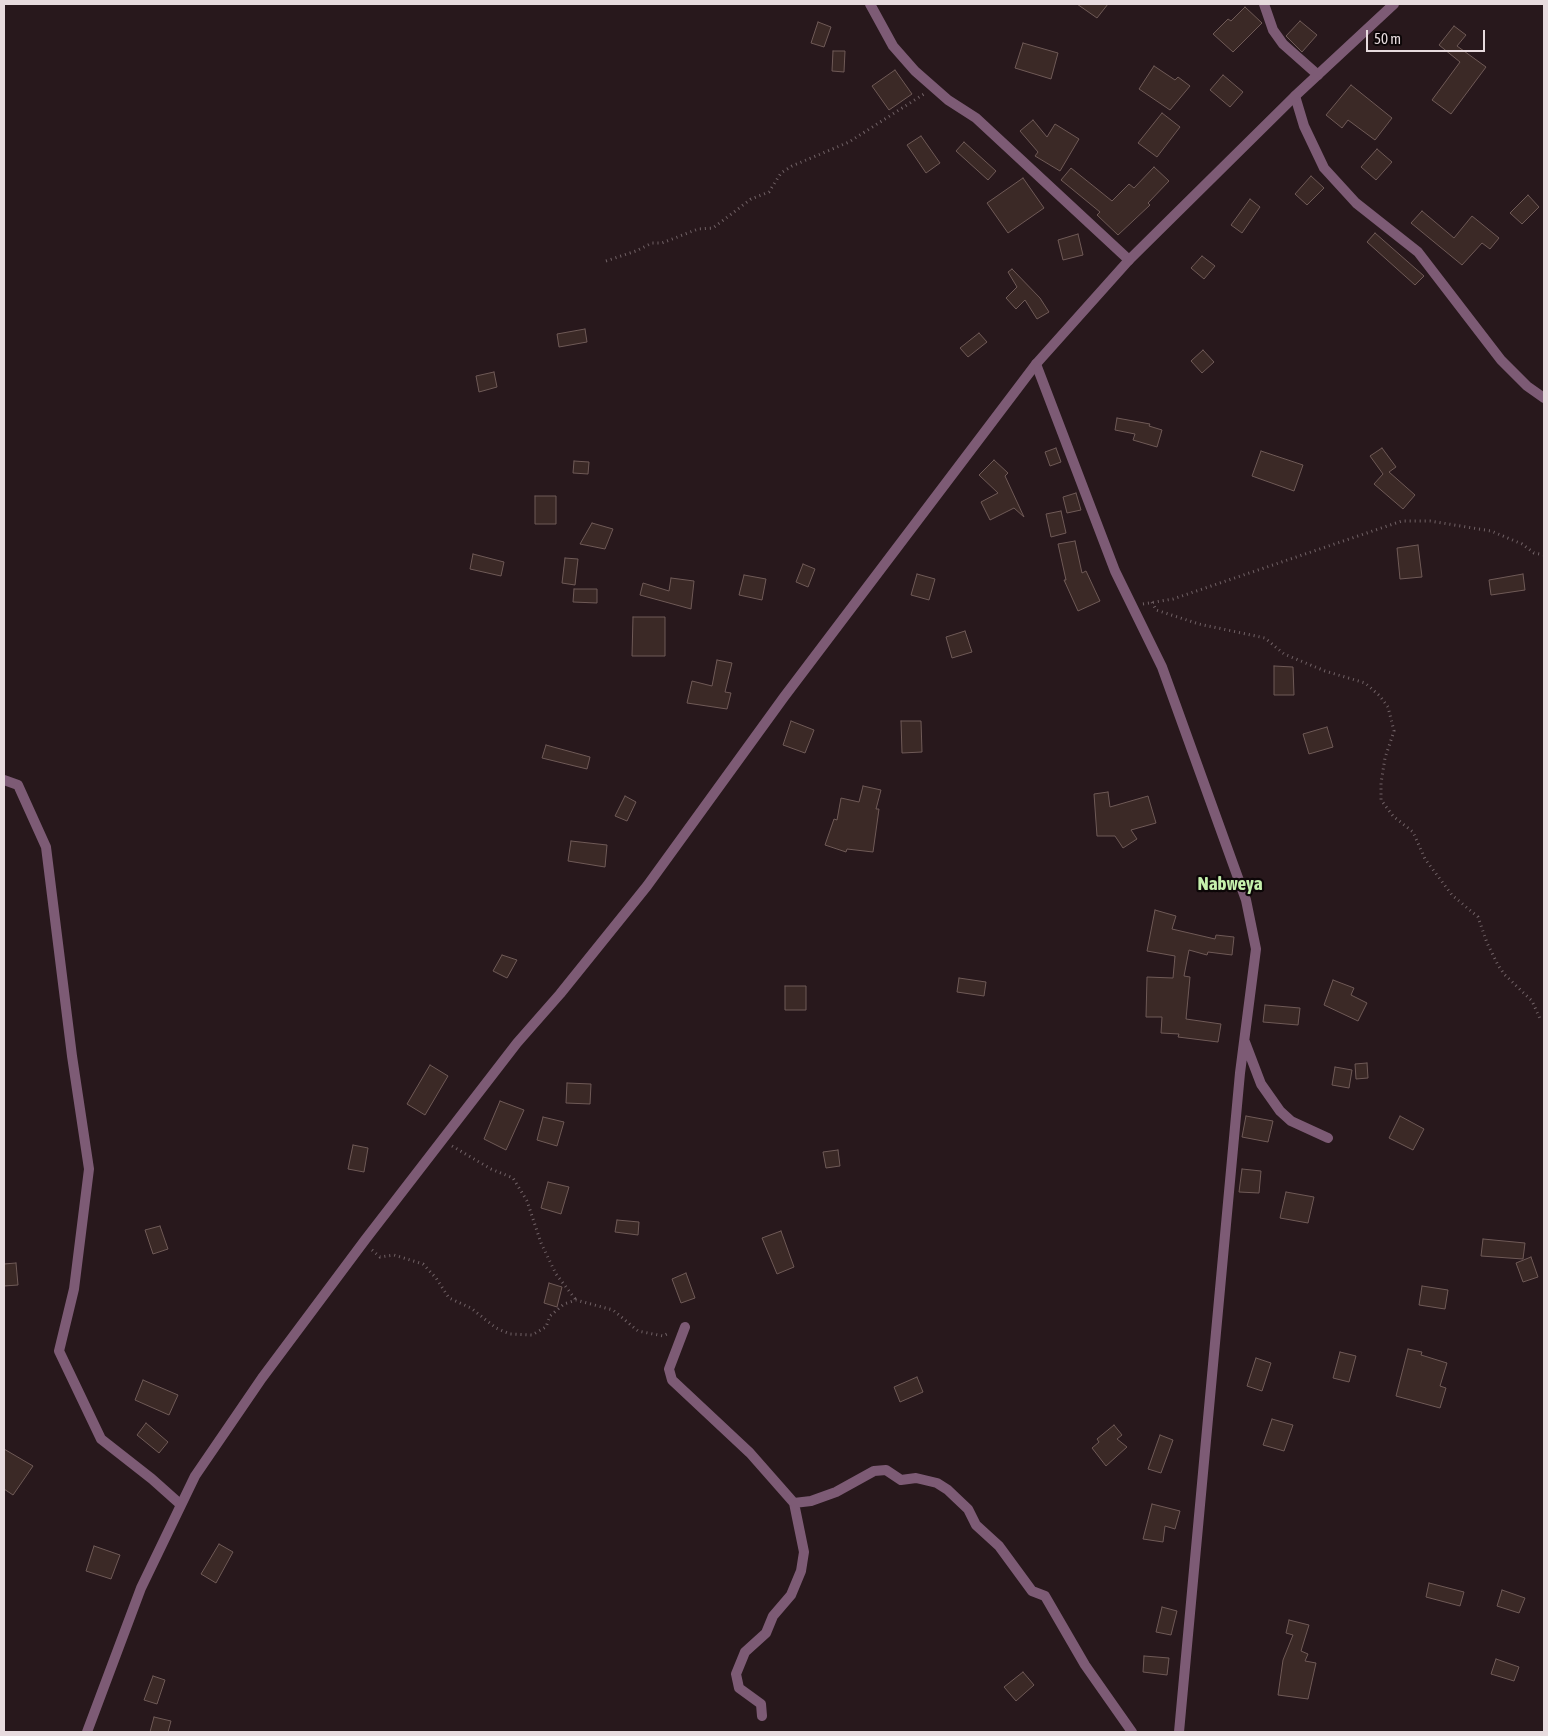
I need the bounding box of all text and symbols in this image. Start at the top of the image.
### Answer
scale bar [1368,20,1487,52]
text: 50 m [1374,30,1401,47]
district label: Nabweya [1198,873,1262,895]

